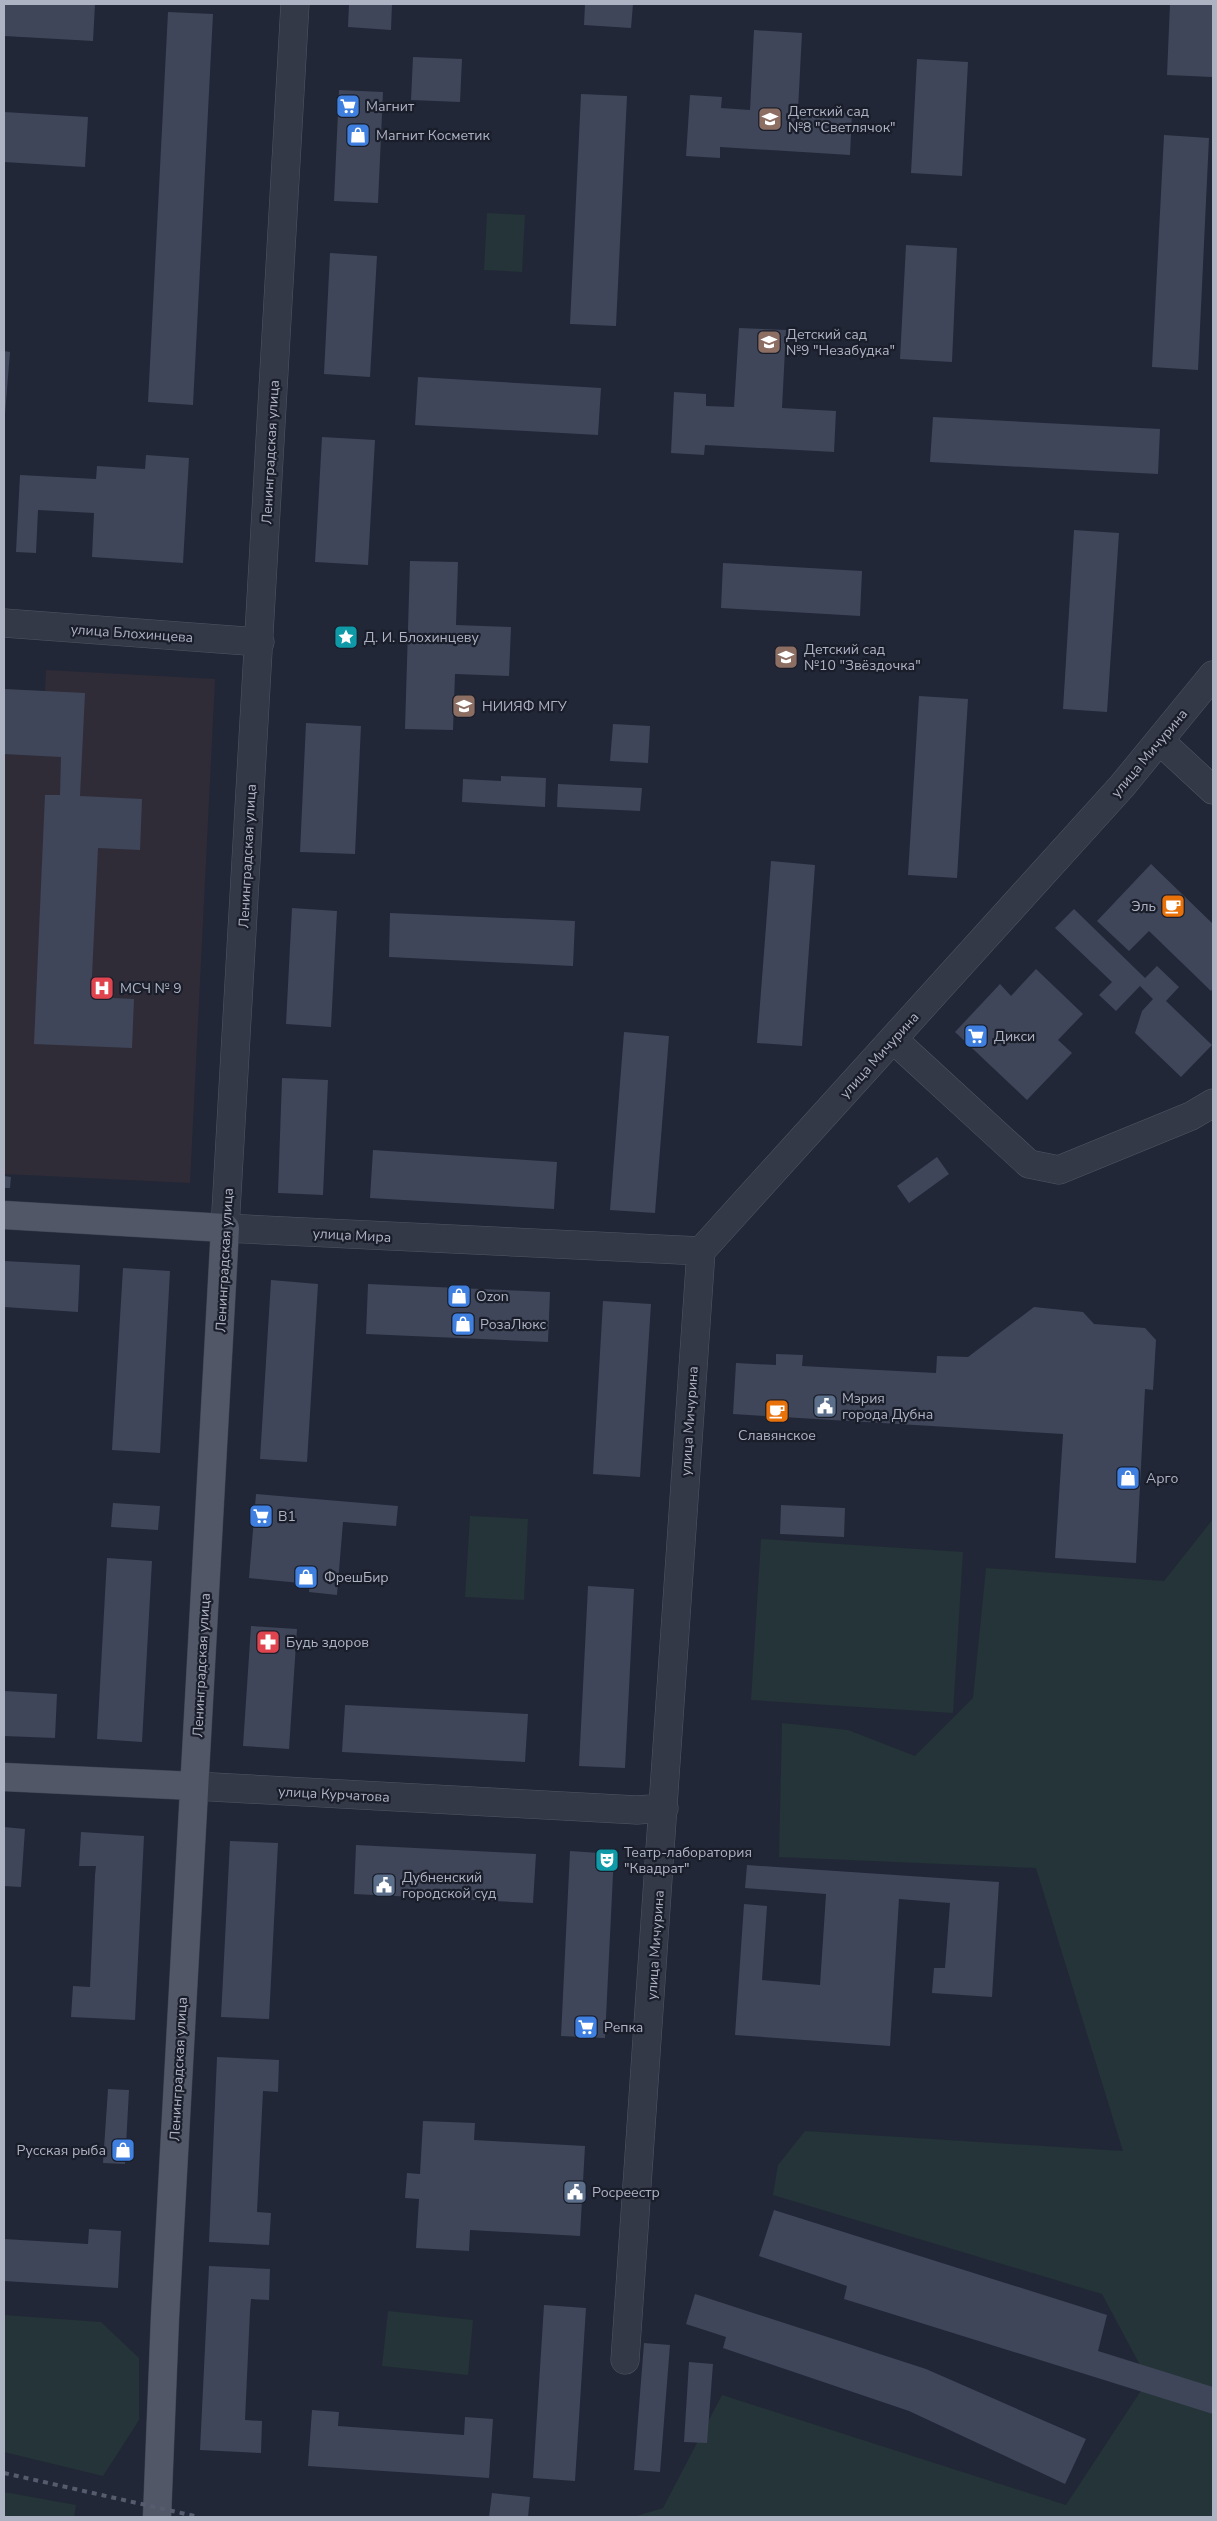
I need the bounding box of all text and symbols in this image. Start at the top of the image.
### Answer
supermarket icon: Магнит [335,93,361,119]
place label: Магнит [366,97,415,116]
place label: Детский сад №8 "Светлячок" [788,102,896,137]
school or university icon: Детский сад №8 "Светлячок" [757,106,783,132]
shop icon: Магнит Косметик [345,122,371,148]
place label: Магнит Косметик [376,126,490,145]
place label: Детский сад №9 "Незабудка" [786,325,895,360]
school or university icon: Детский сад №9 "Незабудка" [756,329,782,355]
street label: Ленинградская улица [257,379,284,525]
street label: улица Блохинцева [70,620,194,647]
place icon: Д. И. Блохинцеву [333,624,359,650]
place label: Д. И. Блохинцеву [364,628,479,647]
place label: Детский сад №10 "Звёздочка" [804,640,921,675]
school or university icon: Детский сад №10 "Звёздочка" [773,644,799,670]
school or university icon: НИИЯФ МГУ [451,693,477,719]
place label: НИИЯФ МГУ [482,697,568,716]
street label: улица Мичурина [1107,705,1192,802]
street label: Ленинградская улица [234,783,261,929]
cafe icon: Эль [1160,893,1186,919]
place label: Эль [1131,897,1156,916]
hospital icon: МСЧ № 9 [89,975,115,1001]
place label: МСЧ № 9 [120,979,182,998]
street label: улица Мичурина [835,1008,923,1103]
supermarket icon: Дикси [963,1023,989,1049]
place label: Дикси [994,1027,1035,1046]
street label: Ленинградская улица [211,1187,238,1333]
street label: улица Мира [312,1224,392,1247]
shop icon: Ozon [446,1283,472,1309]
place label: Ozon [476,1287,509,1306]
shop icon: РозаЛюкс [450,1311,476,1337]
place label: РозаЛюкс [480,1315,547,1334]
street label: улица Мичурина [676,1365,703,1477]
place label: Мэрия города Дубна [842,1389,933,1424]
public building icon: Мэрия города Дубна [812,1393,838,1419]
cafe icon: Славянское [764,1398,790,1424]
place label: Славянское [738,1426,816,1445]
shop icon: Арго [1115,1465,1141,1491]
place label: Арго [1146,1469,1179,1488]
supermarket icon: В1 [248,1503,274,1529]
place label: В1 [278,1507,296,1526]
shop icon: ФрешБир [293,1564,319,1590]
place label: ФрешБир [324,1568,389,1587]
street label: Ленинградская улица [188,1592,215,1738]
pharmacy icon: Будь здоров [255,1629,281,1655]
place label: Будь здоров [286,1633,369,1652]
street label: улица Курчатова [278,1782,390,1807]
place label: Театр-лаборатория "Квадрат" [624,1843,752,1878]
theatre icon: Театр-лаборатория "Квадрат" [594,1847,620,1873]
place label: Дубненский городской суд [402,1868,496,1903]
public building icon: Дубненский городской суд [371,1872,397,1898]
street label: улица Мичурина [642,1889,669,2001]
street label: Ленинградская улица [165,1996,192,2142]
supermarket icon: Репка [573,2014,599,2040]
place label: Репка [604,2018,643,2037]
shop icon: Русская рыба [110,2137,136,2163]
place label: Русская рыба [17,2141,106,2160]
public building icon: Росреестр [562,2179,588,2205]
place label: Росреестр [592,2183,660,2202]

